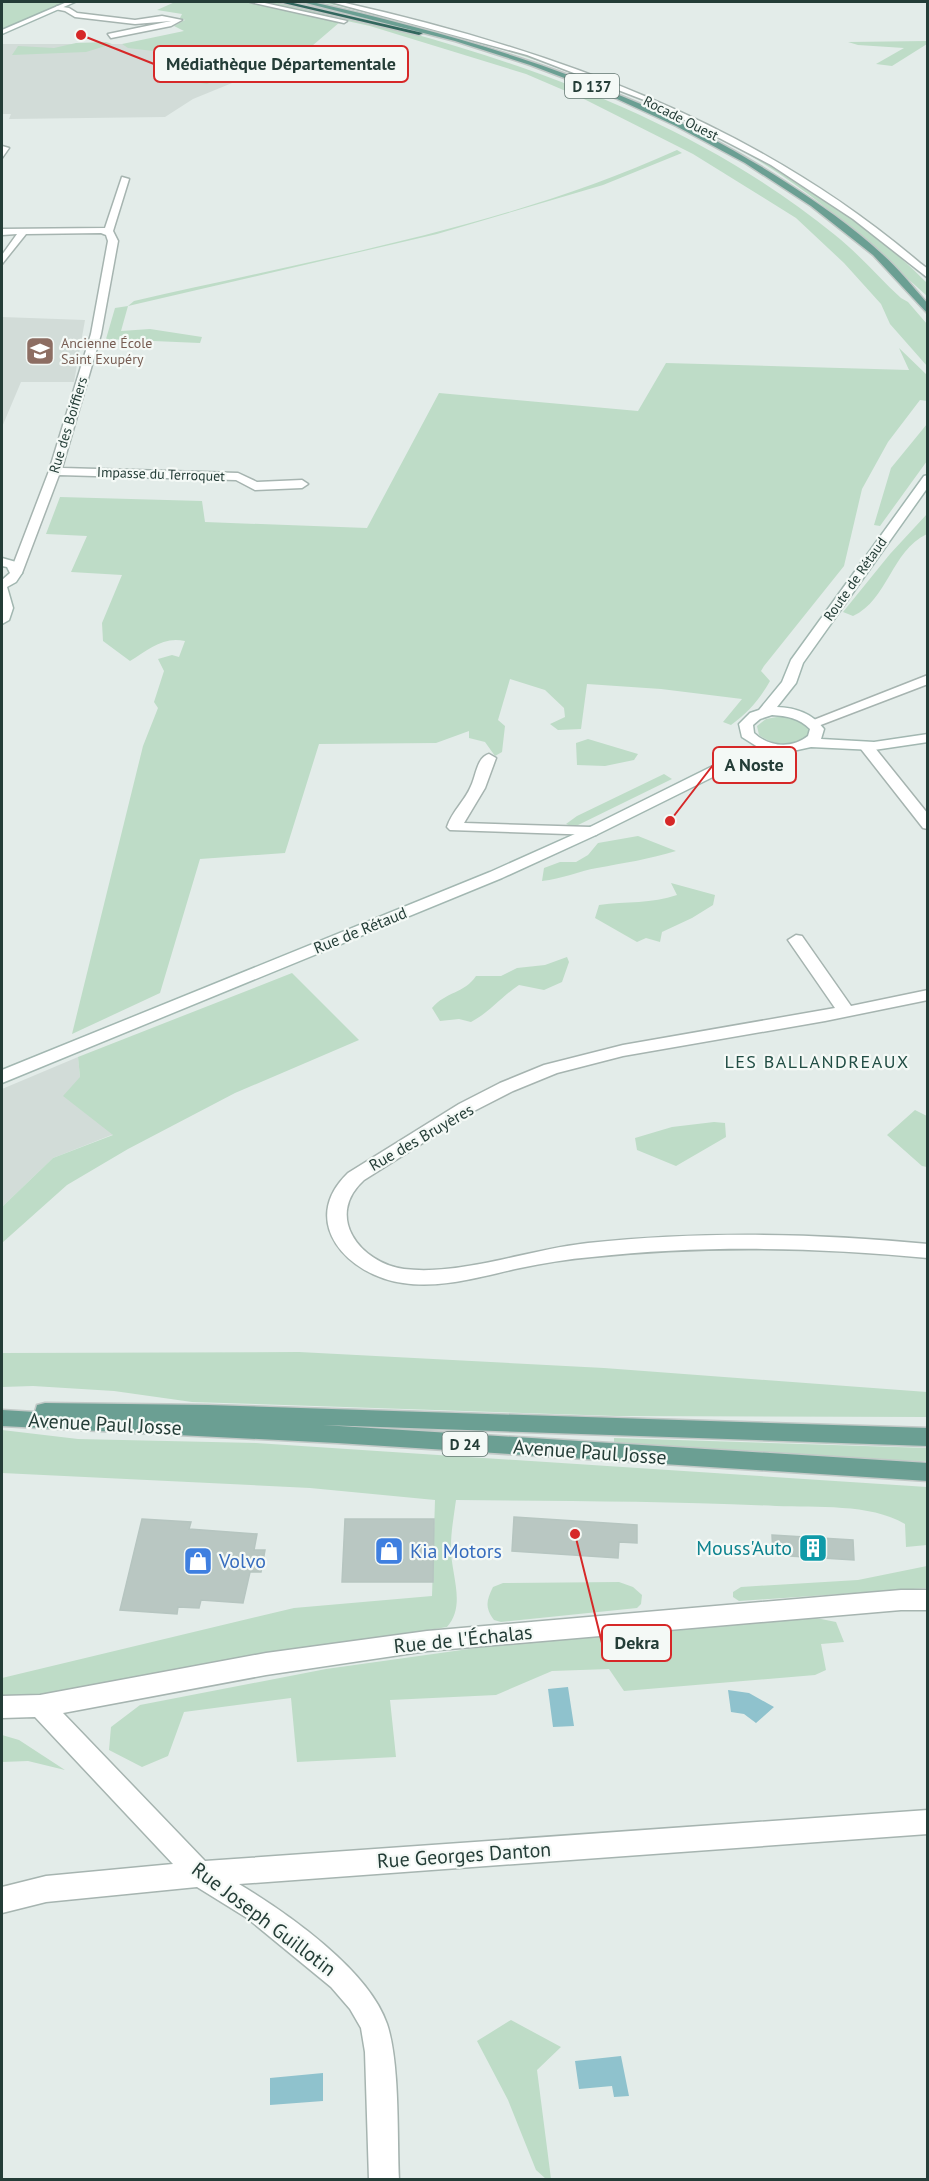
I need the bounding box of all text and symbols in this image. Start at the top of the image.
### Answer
callout: Médiathèque Départementale [154,46,408,82]
text: Médiathèque Départementale [166,52,396,75]
road number: D 137 [565,74,619,98]
street label: Rocade Ouest [641,91,722,145]
place label: Ancienne École Saint Exupéry [61,334,152,368]
school or university icon: Ancienne École Saint Exupéry [24,335,56,367]
street label: Rue des Boiffiers [45,374,91,475]
street label: Impasse du Terroquet [97,463,226,485]
street label: Route de Rétaud [819,534,891,624]
callout: A Noste [713,747,796,783]
text: A Noste [724,753,784,776]
street label: Rue de Rétaud [310,902,410,958]
district label: LES BALLANDREAUX [724,1050,910,1073]
street label: Rue des Bruyères [365,1099,477,1175]
street label: Avenue Paul Josse [28,1407,182,1441]
road number: D 24 [442,1432,488,1456]
street label: Avenue Paul Josse [512,1434,668,1470]
building icon: Mouss'Auto [797,1532,829,1564]
shop icon: Kia Motors [373,1535,405,1567]
place label: Mouss'Auto [696,1535,792,1561]
place label: Kia Motors [410,1538,502,1564]
shop icon: Volvo [182,1545,214,1577]
place label: Volvo [218,1548,266,1574]
street label: Rue de l'Échalas [392,1619,534,1659]
callout: Dekra [602,1625,671,1661]
text: Dekra [615,1631,660,1654]
street label: Rue Georges Danton [376,1836,552,1874]
street label: Rue Joseph Guillotin [187,1856,341,1982]

